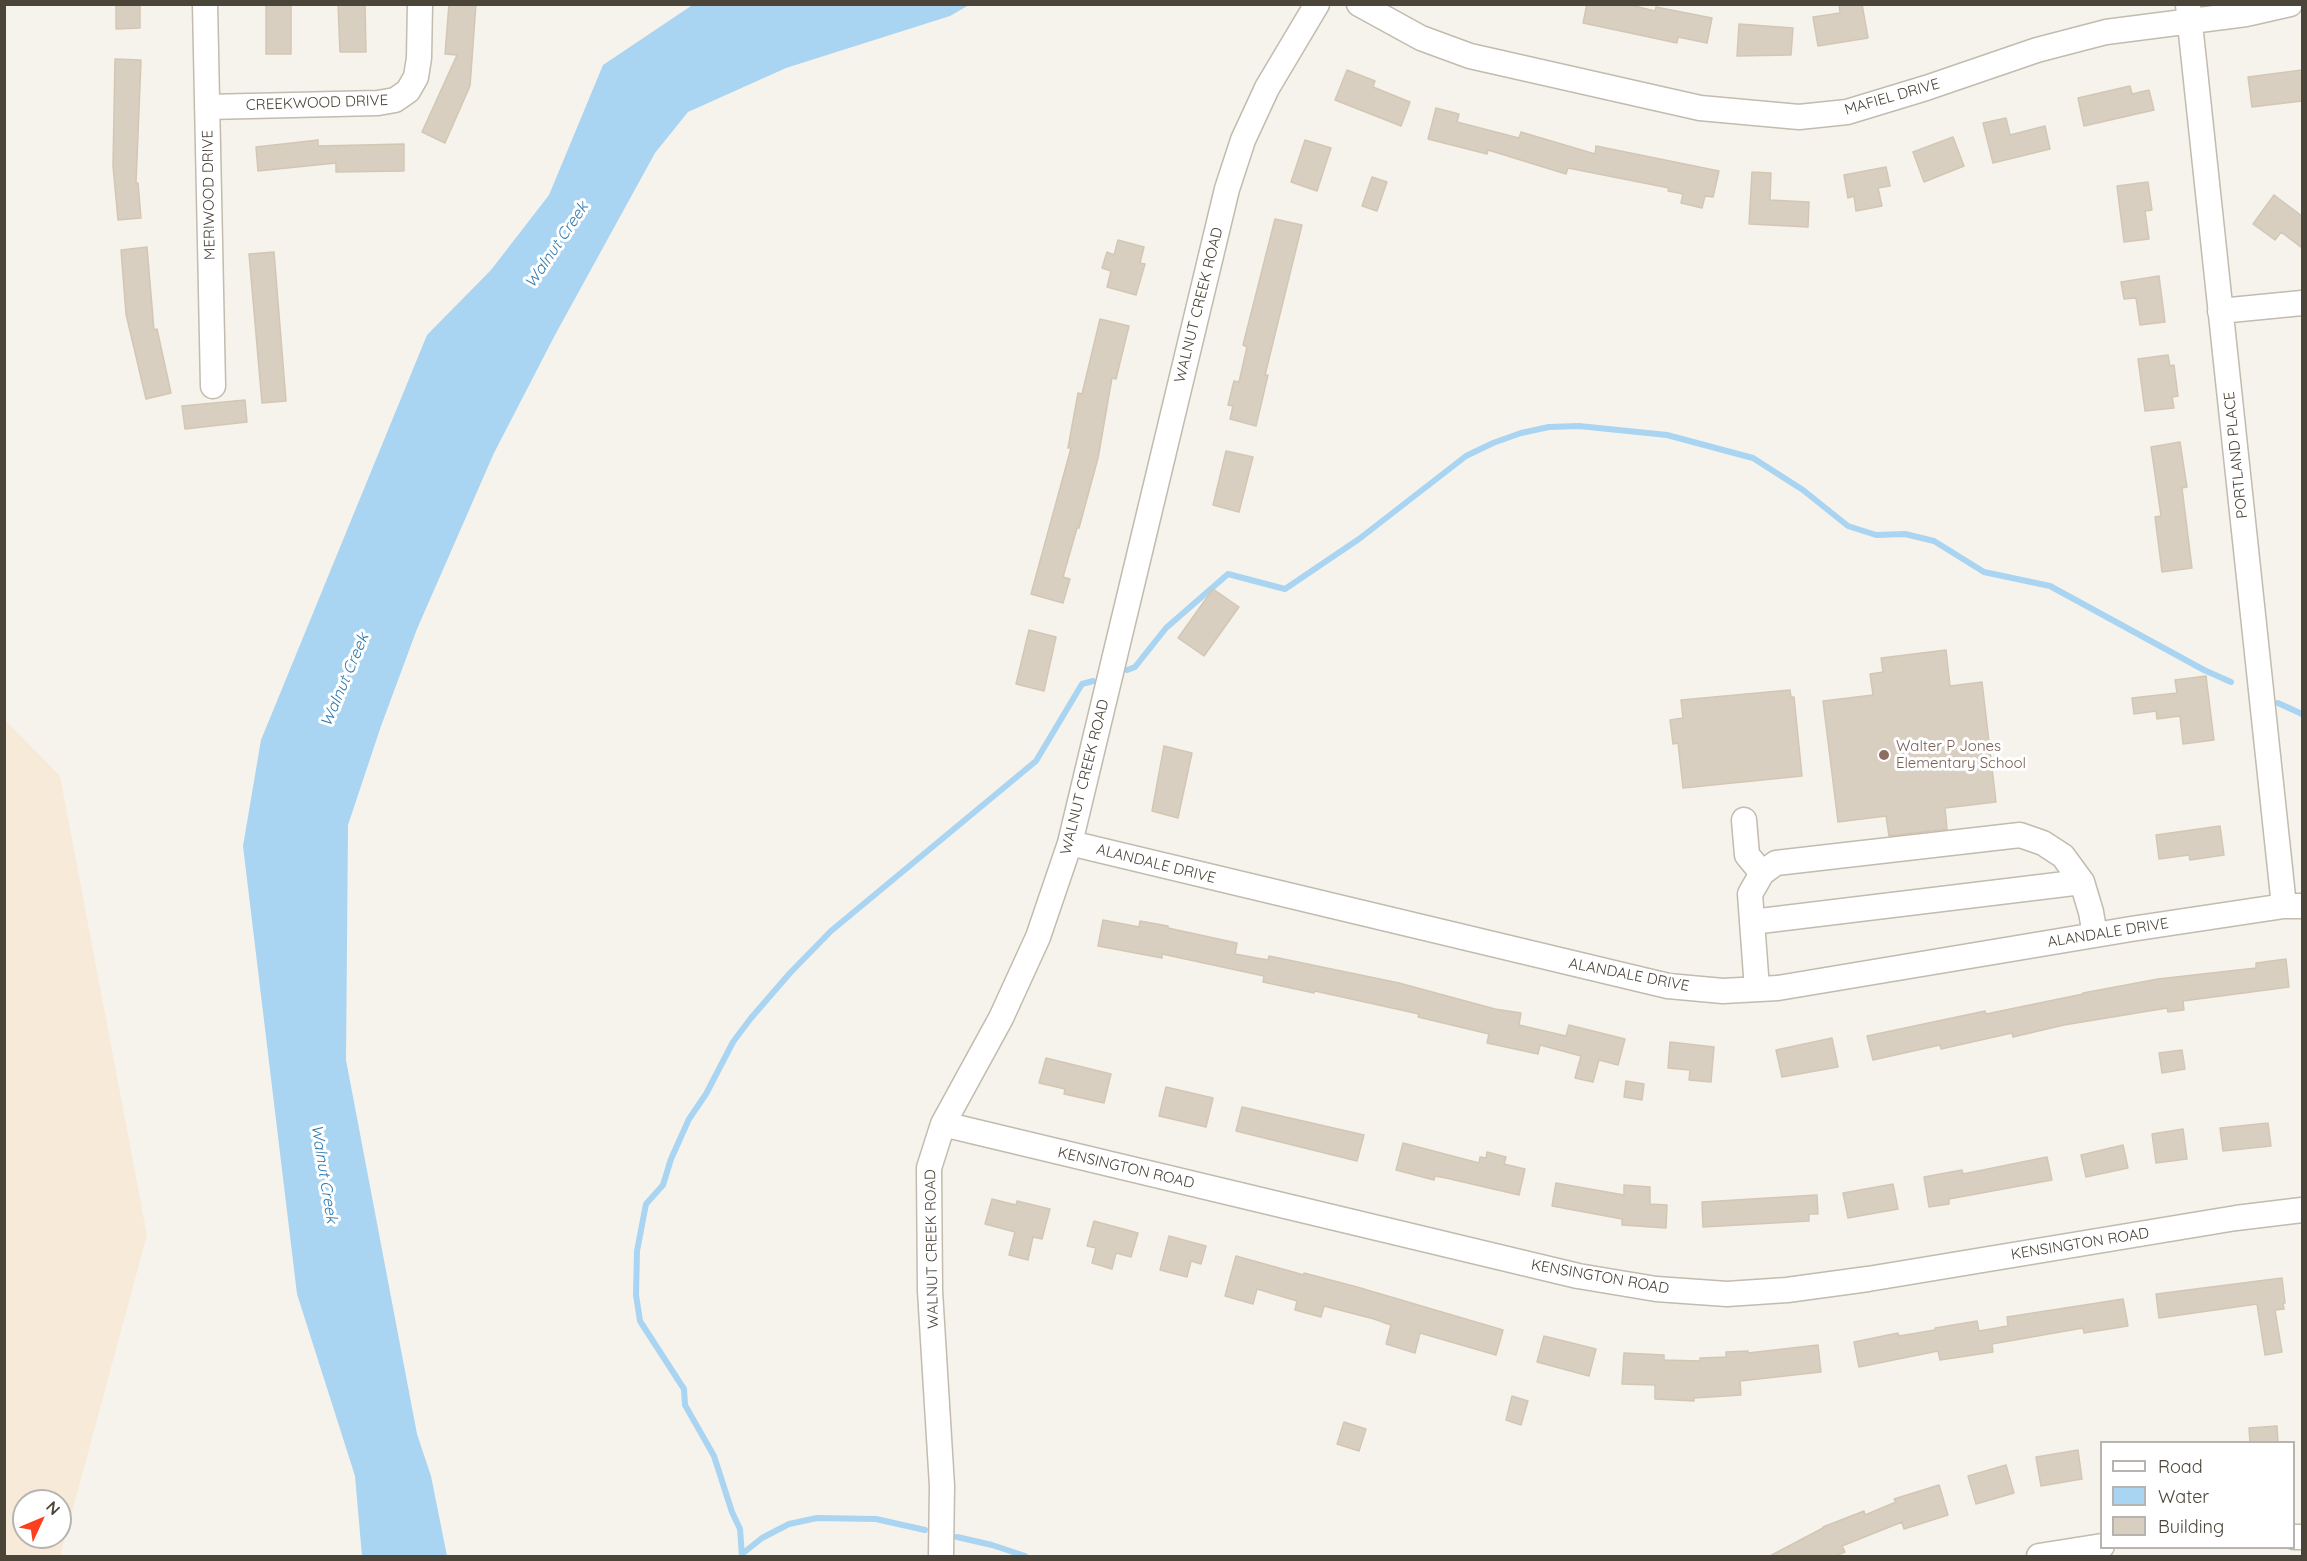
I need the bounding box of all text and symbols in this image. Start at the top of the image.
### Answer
street label: MAFIEL DRIVE [1842,75,1942,119]
street label: CREEKWOOD DRIVE [246,92,388,114]
street label: MERIWOOD DRIVE [199,130,219,260]
water label: Walnut Creek [521,198,593,292]
street label: WALNUT CREEK ROAD [1171,225,1227,385]
street label: PORTLAND PLACE [2220,391,2252,519]
water label: Walnut Creek [317,630,373,730]
street label: WALNUT CREEK ROAD [1057,697,1113,857]
place label: Walter P Jones Elementary School [1896,737,2026,772]
marker: Walter P Jones Elementary School [1877,748,1891,762]
street label: ALANDALE DRIVE [1094,840,1218,888]
street label: ALANDALE DRIVE [2046,915,2170,951]
street label: ALANDALE DRIVE [1567,954,1691,996]
water label: Walnut Creek [307,1123,341,1225]
street label: KENSINGTON ROAD [1056,1144,1196,1192]
street label: WALNUT CREEK ROAD [922,1169,942,1329]
street label: KENSINGTON ROAD [2010,1224,2150,1264]
street label: KENSINGTON ROAD [1530,1256,1670,1298]
legend [2100,1441,2295,1549]
text: Road [2158,1455,2203,1478]
text: Water [2158,1485,2209,1508]
north arrow [12,1489,72,1549]
text: N [42,1497,65,1519]
text: Building [2158,1515,2224,1538]

